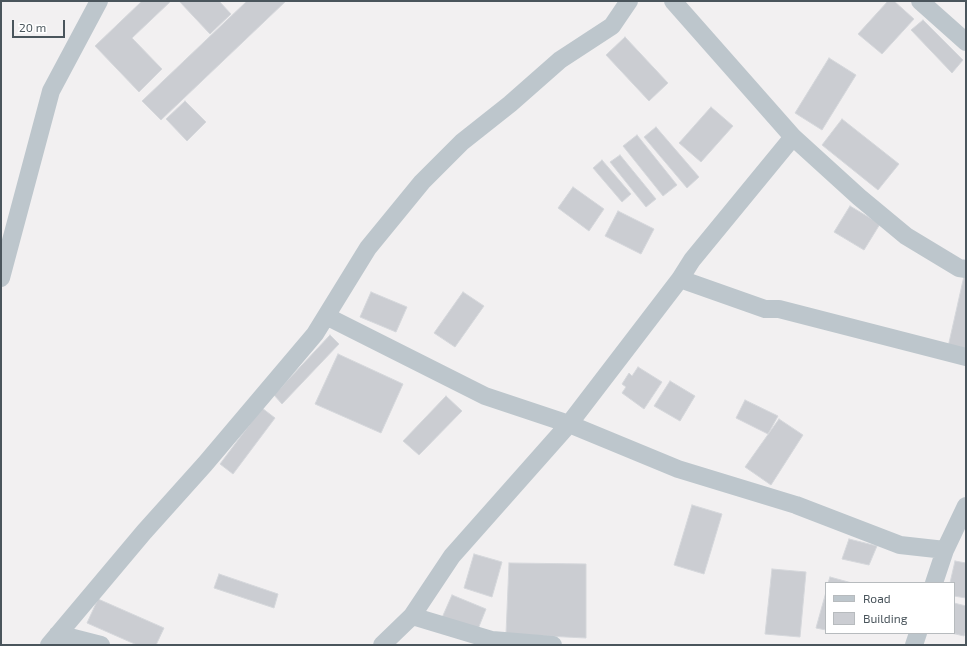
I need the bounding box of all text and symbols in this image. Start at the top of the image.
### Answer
scale bar [14,12,67,38]
text: 20 m [19,20,46,34]
legend [825,582,955,634]
text: Road [863,591,891,605]
text: Building [863,611,907,625]

